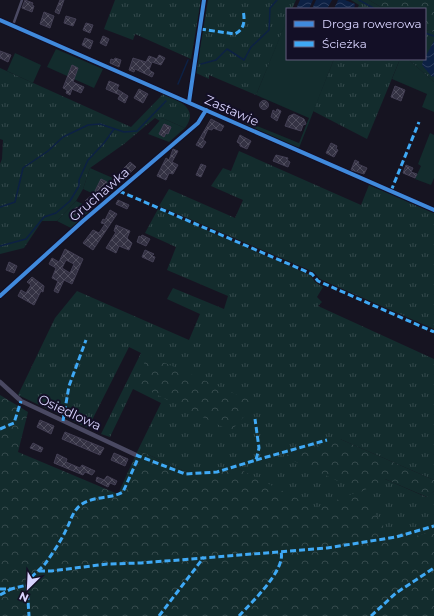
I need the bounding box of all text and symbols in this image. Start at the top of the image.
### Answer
legend [286,8,426,60]
text: Droga rowerowa [322,16,422,31]
text: Ścieżka [322,36,367,51]
street label: Zastawie [202,91,262,129]
street label: Gruchawka [66,164,132,224]
street label: Osiedlowa [36,390,104,434]
north arrow [8,568,48,608]
text: N [17,589,31,605]

